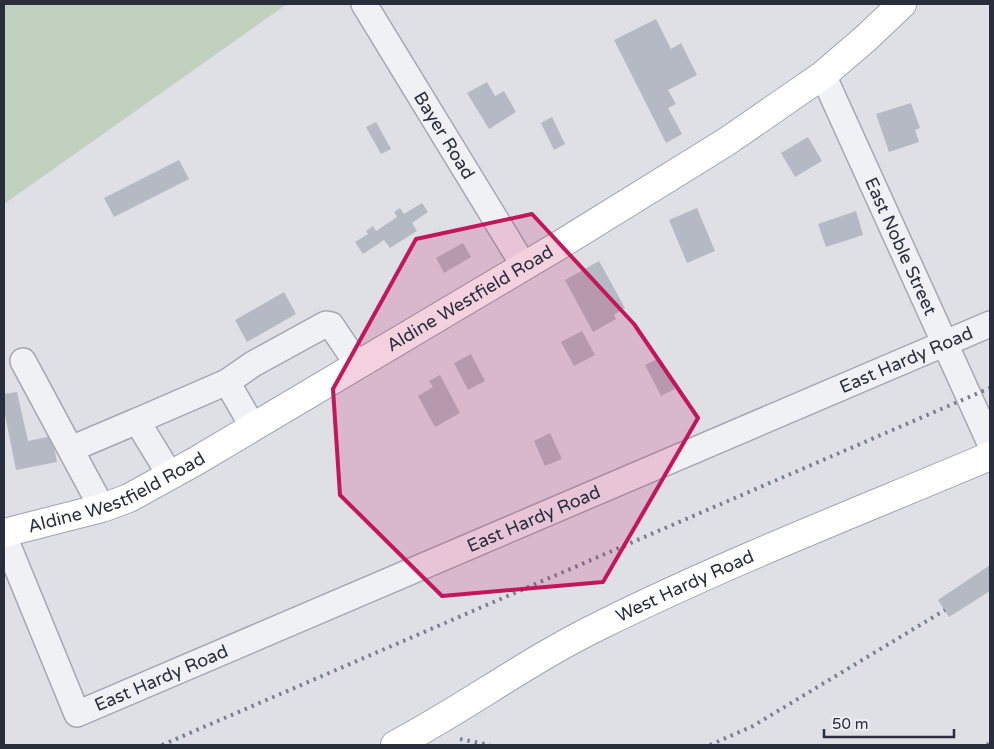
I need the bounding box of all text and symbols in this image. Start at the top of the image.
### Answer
street label: Bayer Road [409,87,479,183]
street label: East Noble Street [860,174,942,319]
street label: Aldine Westfield Road [383,240,557,356]
street label: East Hardy Road [836,322,976,398]
street label: Aldine Westfield Road [25,447,209,537]
street label: East Hardy Road [464,481,604,557]
street label: West Hardy Road [612,545,757,627]
street label: East Hardy Road [91,640,231,716]
scale bar [824,706,954,738]
text: 50 m [832,715,869,733]

